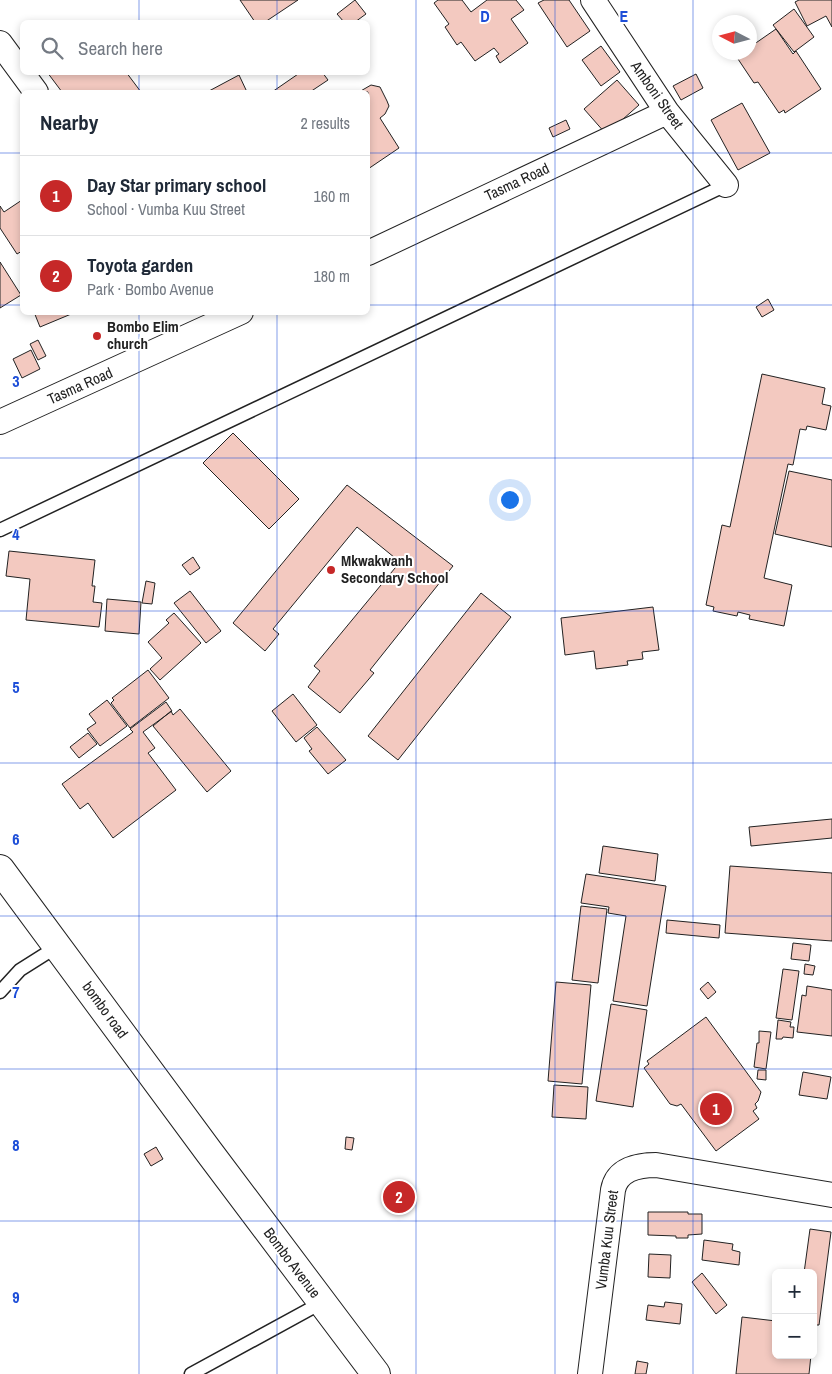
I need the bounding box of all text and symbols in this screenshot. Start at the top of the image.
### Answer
text: D [480,5,490,27]
text: E [620,5,629,27]
north arrow [712,15,757,60]
search box [20,20,370,75]
icon: search [38,34,66,62]
text: Search here [78,35,163,61]
street label: Amboni Street [626,56,689,133]
text: Nearby [40,108,98,137]
text: 2 results [300,112,350,134]
street label: Tasma Road [481,157,553,206]
text: Day Star primary school [87,172,266,198]
text: 1 [52,185,60,207]
text: 160 m [314,185,350,207]
text: School · Vumba Kuu Street [87,198,245,220]
text: Toyota garden [87,252,193,278]
text: 2 [52,265,60,287]
text: 180 m [314,265,350,287]
text: Park · Bombo Avenue [87,278,214,300]
place label: Bombo Elim church [107,316,179,354]
marker: Bombo Elim church [91,330,103,342]
street label: Tasma Road [44,362,116,409]
text: 3 [12,370,20,392]
your location [497,487,523,513]
text: 4 [12,523,20,545]
place label: Mkwakwanh Secondary School [341,550,448,588]
marker: Mkwakwanh Secondary School [325,564,337,576]
text: 5 [12,676,20,698]
text: 6 [12,828,20,850]
street label: bombo road [78,977,133,1042]
text: 7 [12,981,20,1003]
pin: 1 [700,1090,732,1128]
text: 8 [12,1134,20,1156]
pin: 2 [383,1178,415,1216]
street label: Vumba Kuu Street [590,1188,623,1291]
street label: Bombo Avenue [259,1223,326,1302]
map controls [772,1269,817,1359]
button: + [772,1269,817,1314]
text: 9 [12,1286,20,1308]
button: − [772,1314,817,1359]

